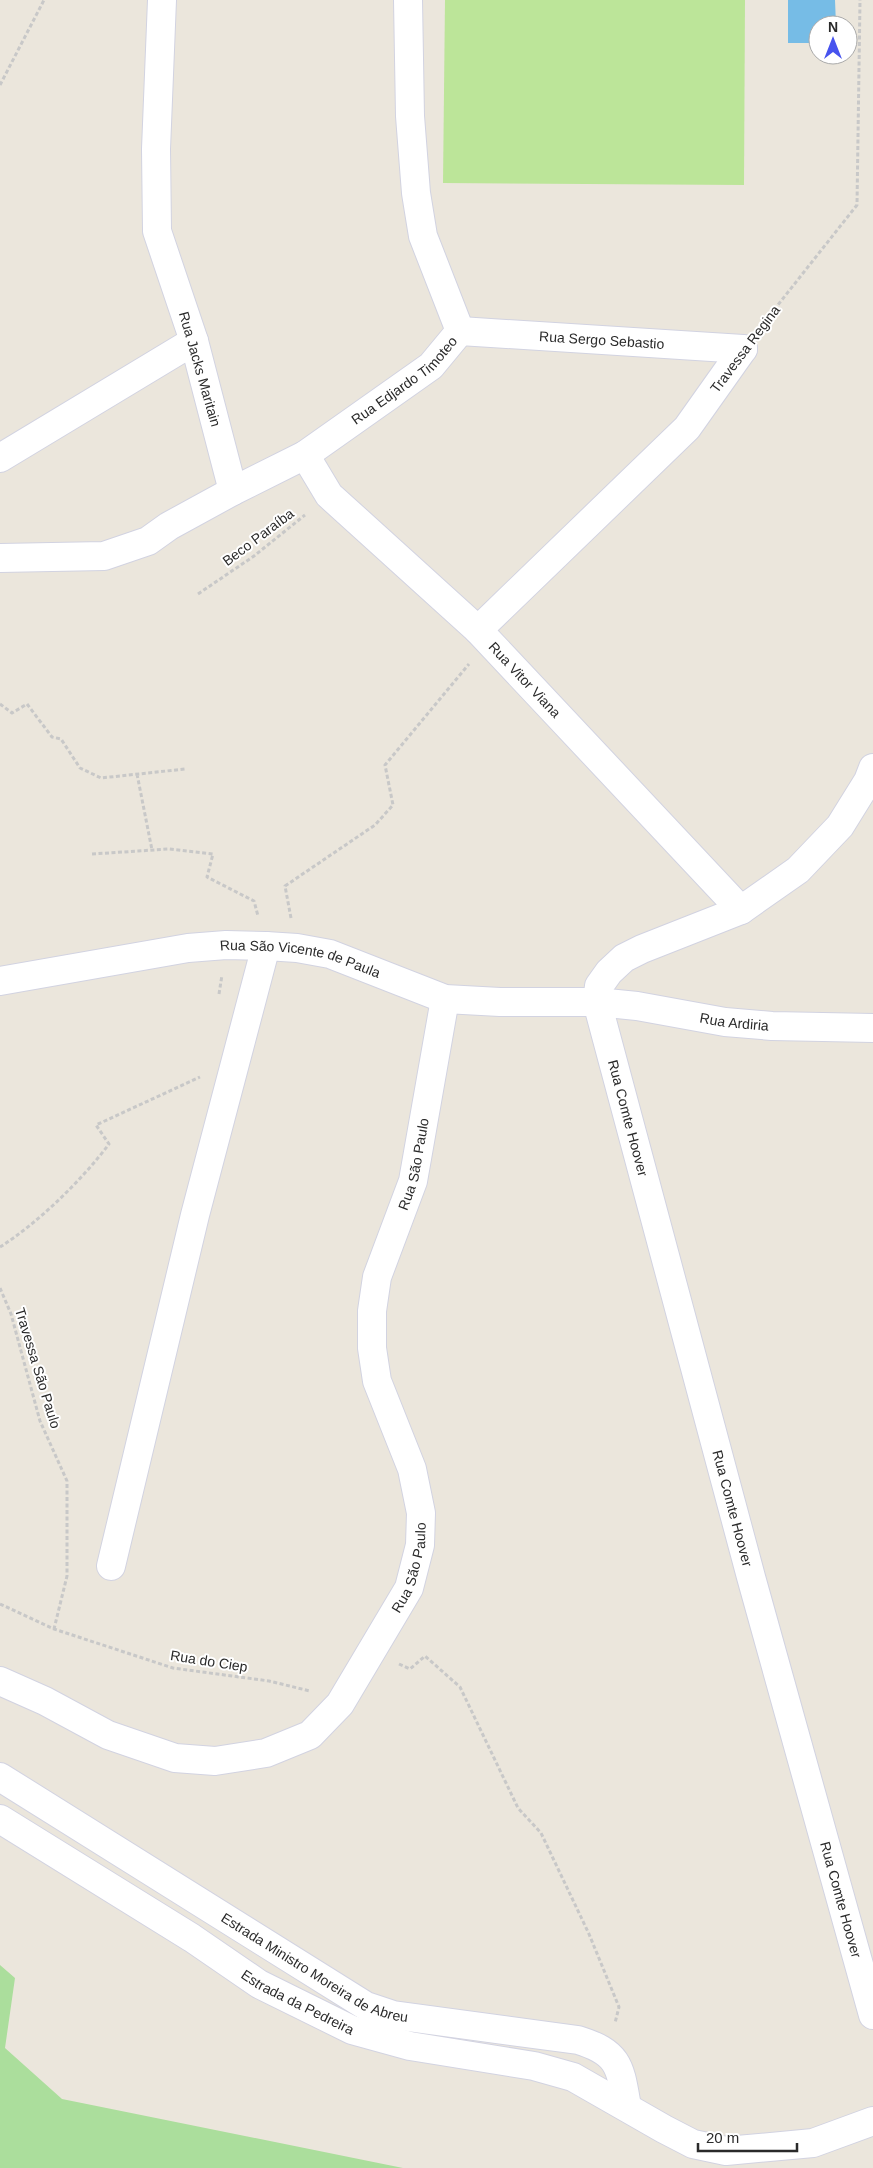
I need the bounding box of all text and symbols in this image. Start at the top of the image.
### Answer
north arrow [808,15,858,65]
text: N [828,19,838,35]
street label: Travessa Regina [707,302,783,396]
street label: Rua Jacks Maritain [176,310,224,428]
street label: Rua Sergo Sebastio [539,328,665,352]
street label: Rua Edjardo Timoteo [348,333,460,428]
street label: Beco Paraíba [219,505,297,569]
street label: Rua Vitor Viana [485,639,564,721]
street label: Rua São Vicente de Paula [219,937,383,981]
street label: Rua Ardiria [698,1010,770,1034]
street label: Rua Comte Hoover [605,1058,651,1178]
street label: Rua São Paulo [395,1117,432,1212]
street label: Travessa São Paulo [12,1306,64,1431]
street label: Rua Comte Hoover [709,1448,756,1569]
street label: Rua São Paulo [388,1522,429,1615]
street label: Rua do Ciep [169,1647,249,1675]
street label: Rua Comte Hoover [817,1840,865,1960]
street label: Estrada Ministro Moreira de Abreu [218,1910,409,2025]
street label: Estrada da Pedreira [238,1966,357,2038]
scale bar [698,2120,797,2152]
text: 20 m [706,2129,739,2146]

